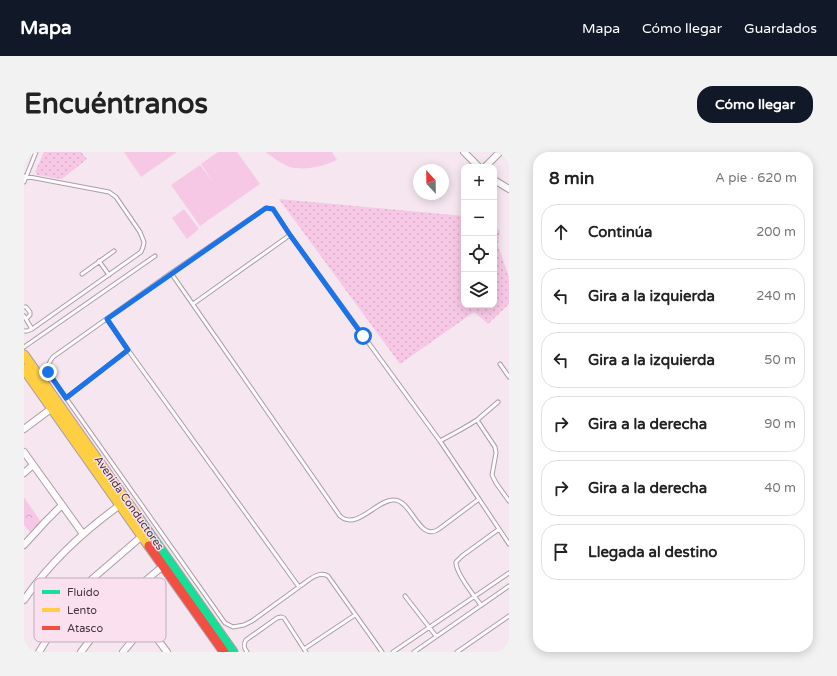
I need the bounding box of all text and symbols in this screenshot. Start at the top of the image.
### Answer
text: Mapa [20,17,72,39]
text: Mapa [582,20,620,37]
text: Cómo llegar [642,20,722,37]
text: Guardados [744,20,817,37]
button: Cómo llegar [697,86,813,123]
text: Encuéntranos [24,87,208,121]
north arrow [413,164,449,200]
map controls [461,164,497,308]
button: + [461,164,497,200]
text: 8 min [549,168,594,189]
text: A pie · 620 m [715,170,797,186]
button: − [461,200,497,236]
icon: ahead [550,221,572,243]
text: Continúa [588,223,652,241]
text: 200 m [756,224,796,240]
button: locate [461,236,497,272]
button: layers [461,272,497,308]
icon: left [550,285,572,307]
text: Gira a la izquierda [588,287,715,305]
text: 240 m [756,288,796,304]
route start [354,327,372,345]
icon: left [550,349,572,371]
text: Gira a la izquierda [588,351,715,369]
text: 50 m [764,352,796,368]
route end [39,363,57,381]
icon: right [550,413,572,435]
text: Gira a la derecha [588,415,707,433]
text: 90 m [764,416,796,432]
street label: Avenida Conductores [92,453,166,553]
icon: right [550,477,572,499]
text: Gira a la derecha [588,479,707,497]
text: 40 m [764,480,796,496]
icon: arrive [550,541,572,563]
text: Llegada al destino [588,543,717,561]
legend [34,578,166,642]
text: Fluido [67,586,100,599]
text: Lento [67,604,97,617]
text: Atasco [67,622,103,635]

